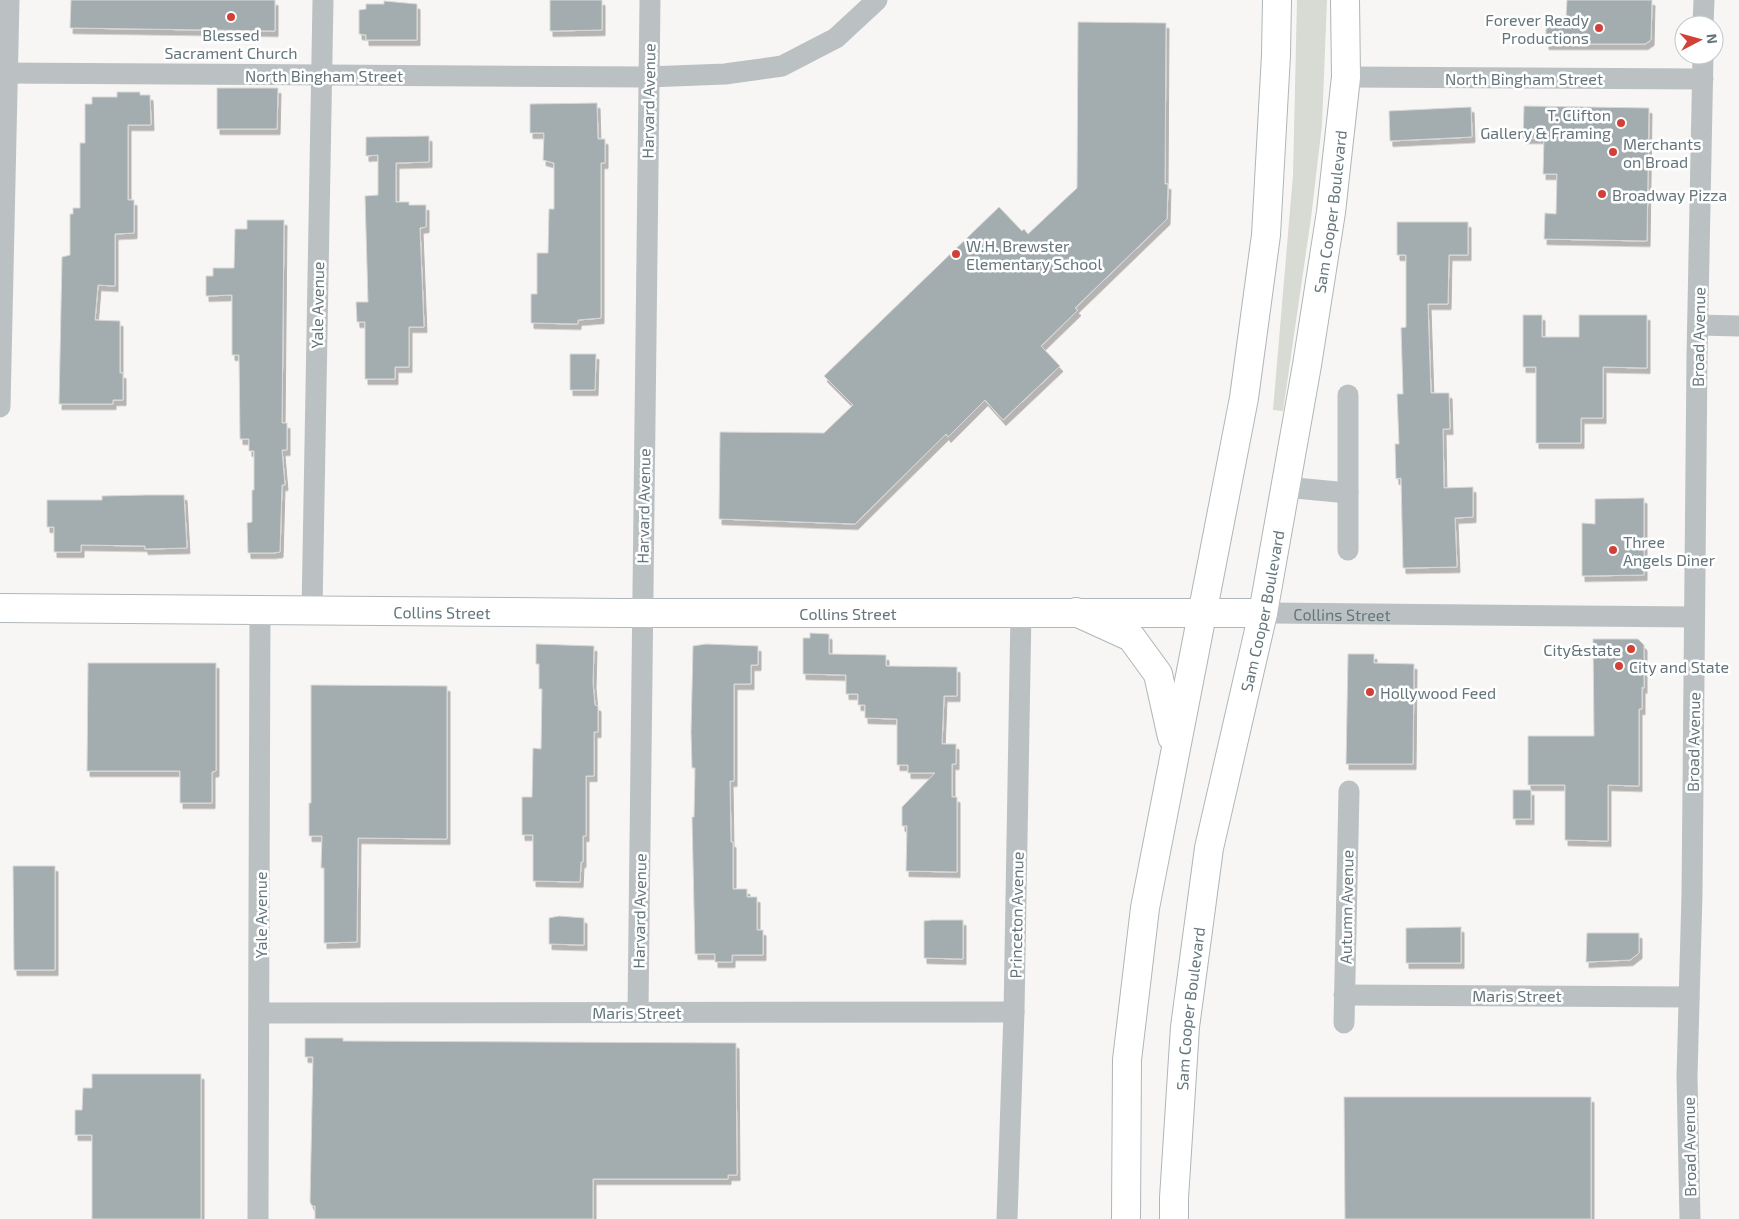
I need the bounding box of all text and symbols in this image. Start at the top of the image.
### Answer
place label: Forever Ready Productions [1485,10,1590,47]
marker: Blessed Sacrament Church [225,11,237,23]
north arrow [1674,15,1724,65]
marker: Forever Ready Productions [1593,22,1605,34]
place label: Blessed Sacrament Church [164,25,298,62]
text: N [1703,33,1721,45]
street label: Harvard Avenue [637,43,659,159]
street label: North Bingham Street [245,66,403,85]
street label: North Bingham Street [1445,69,1603,88]
place label: T. Clifton Gallery & Framing [1480,105,1611,142]
marker: T. Clifton Gallery & Framing [1615,117,1627,129]
street label: Sam Cooper Boulevard [1309,129,1350,294]
place label: Merchants on Broad [1623,134,1701,171]
marker: Merchants on Broad [1607,146,1619,158]
place label: Broadway Pizza [1612,185,1727,204]
marker: Broadway Pizza [1596,188,1608,200]
place label: W.H. Brewster Elementary School [966,236,1102,273]
marker: W.H. Brewster Elementary School [950,248,962,260]
street label: Yale Avenue [307,261,327,349]
street label: Broad Avenue [1688,287,1708,387]
street label: Harvard Avenue [632,448,654,564]
street label: Sam Cooper Boulevard [1236,529,1287,693]
place label: Three Angels Diner [1623,532,1716,569]
marker: Three Angels Diner [1607,544,1619,556]
street label: Collins Street [393,602,491,621]
street label: Collins Street [799,604,897,623]
street label: Collins Street [1293,604,1391,624]
place label: City&state [1543,640,1621,659]
marker: City&state [1625,643,1637,655]
place label: City and State [1629,657,1729,676]
marker: City and State [1613,660,1625,672]
place label: Hollywood Feed [1380,683,1496,702]
marker: Hollywood Feed [1364,686,1376,698]
street label: Broad Avenue [1683,692,1703,792]
street label: Autumn Avenue [1336,850,1356,964]
street label: Princeton Avenue [1005,851,1027,979]
street label: Harvard Avenue [628,853,650,969]
street label: Yale Avenue [251,871,270,959]
street label: Sam Cooper Boulevard [1171,926,1208,1091]
street label: Maris Street [1472,986,1562,1005]
street label: Maris Street [592,1003,682,1022]
street label: Broad Avenue [1679,1097,1699,1197]

